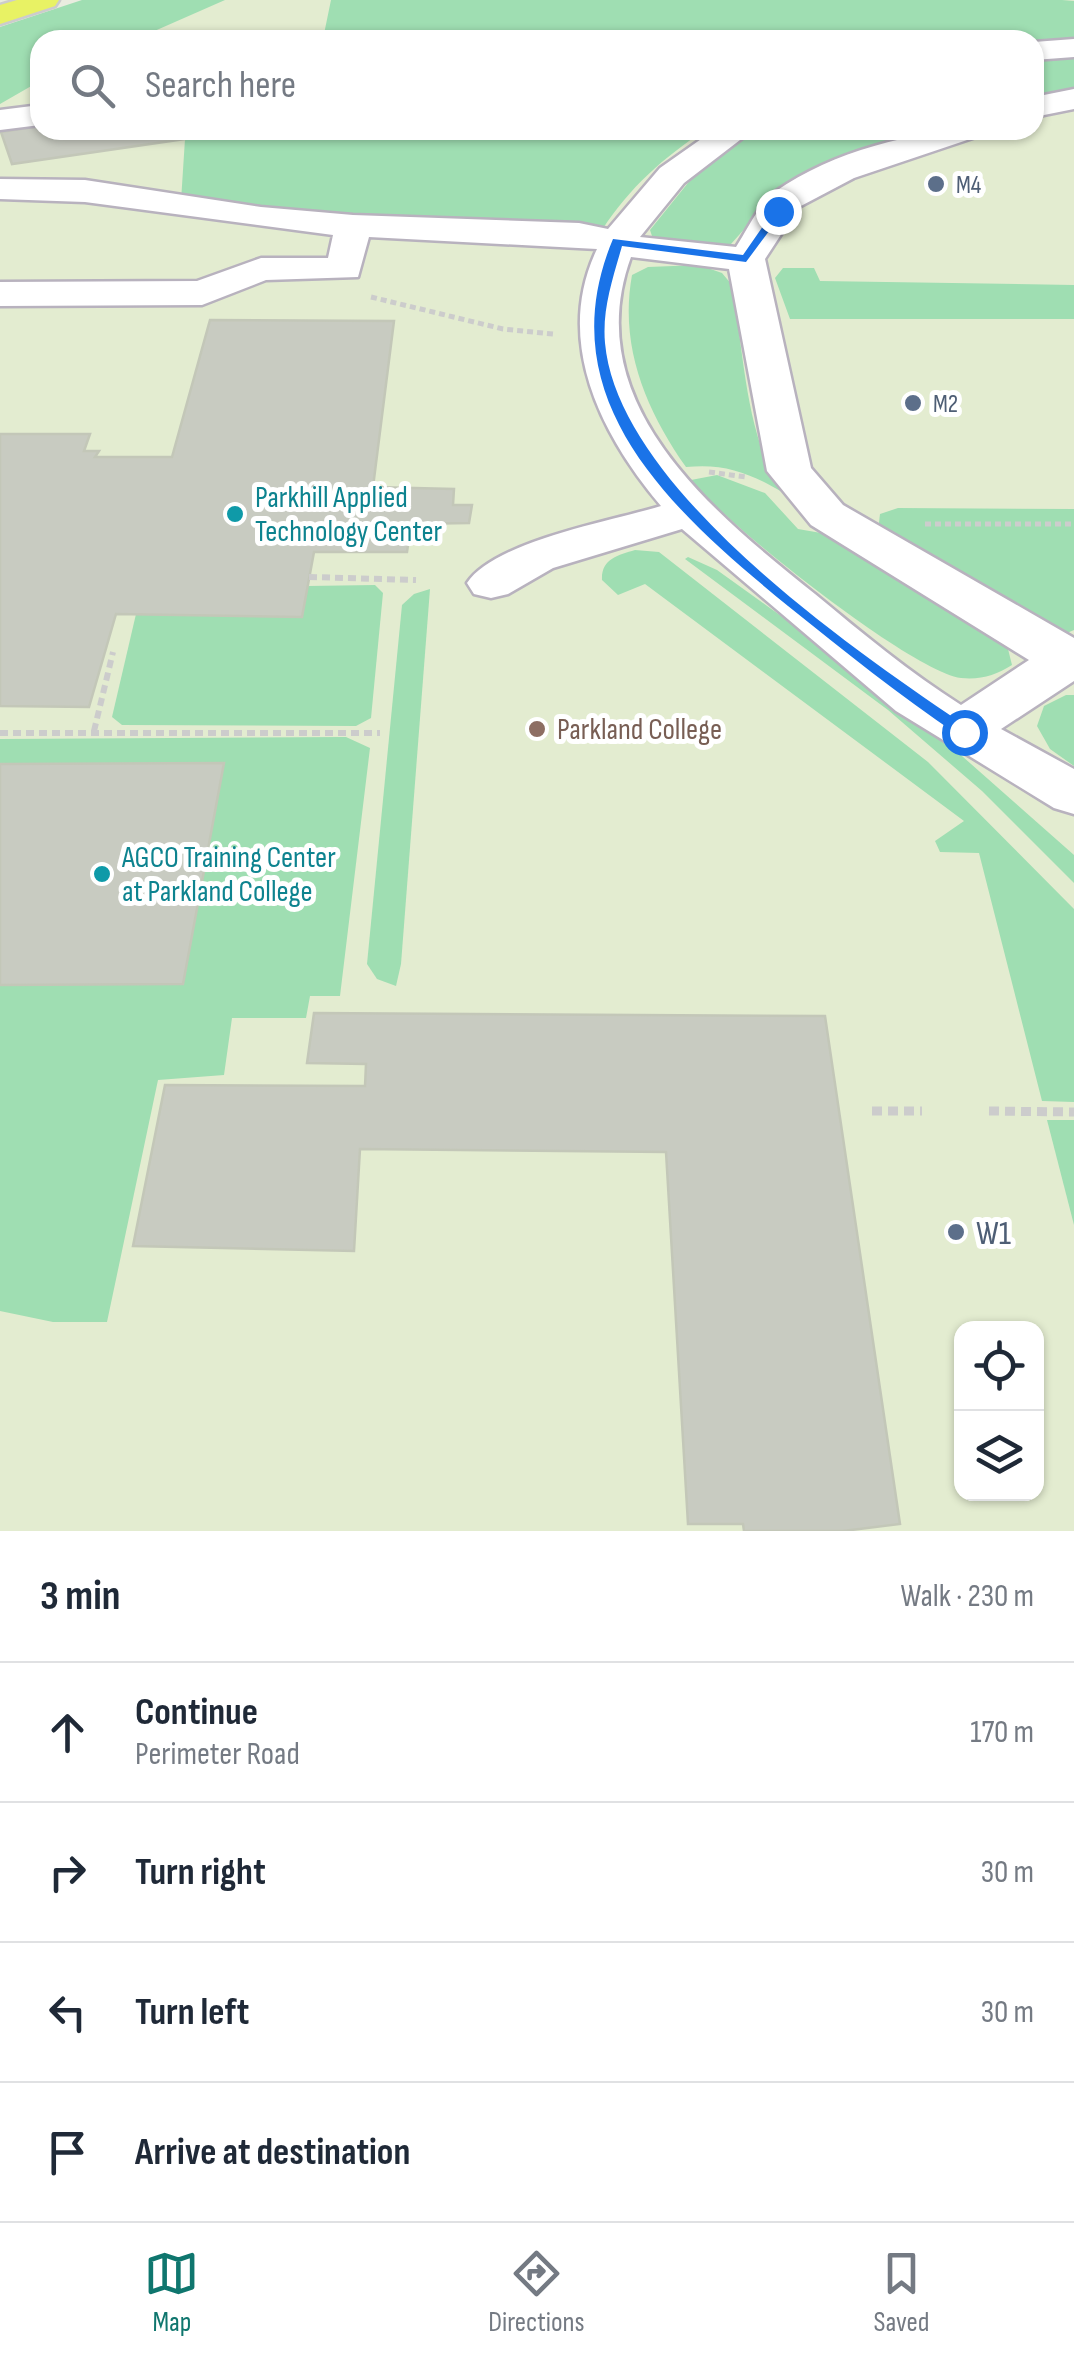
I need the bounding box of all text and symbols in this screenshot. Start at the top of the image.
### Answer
search box [30,30,1044,140]
icon: search [65,58,120,113]
text: Search here [145,63,296,108]
place label: M4 [956,170,981,201]
marker: M4 [925,173,947,195]
route end [756,189,802,235]
place label: M2 [933,389,958,420]
marker: M2 [902,392,924,414]
place label: Parkhill Applied Technology Center [255,480,443,550]
marker: Parkhill Applied Technology Center [224,503,246,525]
route start [942,710,988,756]
place label: Parkland College [557,712,722,748]
marker: Parkland College [526,718,548,740]
place label: AGCO Training Center at Parkland College [121,840,336,910]
marker: AGCO Training Center at Parkland College [91,863,113,885]
place label: W1 [976,1212,1011,1255]
marker: W1 [945,1221,967,1243]
map controls [954,1321,1044,1501]
button: locate [954,1321,1044,1411]
button: layers [954,1411,1044,1501]
text: 3 min [40,1571,120,1622]
text: Walk · 230 m [900,1577,1034,1616]
text: Continue [135,1690,258,1735]
icon: ahead [40,1705,95,1760]
text: 170 m [970,1713,1034,1752]
text: Perimeter Road [135,1735,300,1774]
icon: right [40,1845,95,1900]
text: Turn right [135,1850,266,1895]
text: 30 m [981,1853,1034,1892]
icon: left [40,1985,95,2040]
text: Turn left [135,1990,249,2035]
text: 30 m [981,1993,1034,2032]
icon: arrive [40,2125,95,2180]
text: Arrive at destination [135,2130,410,2175]
tab: Map [144,2246,199,2339]
tab: Directions [488,2246,585,2339]
tab: Saved [873,2246,930,2339]

